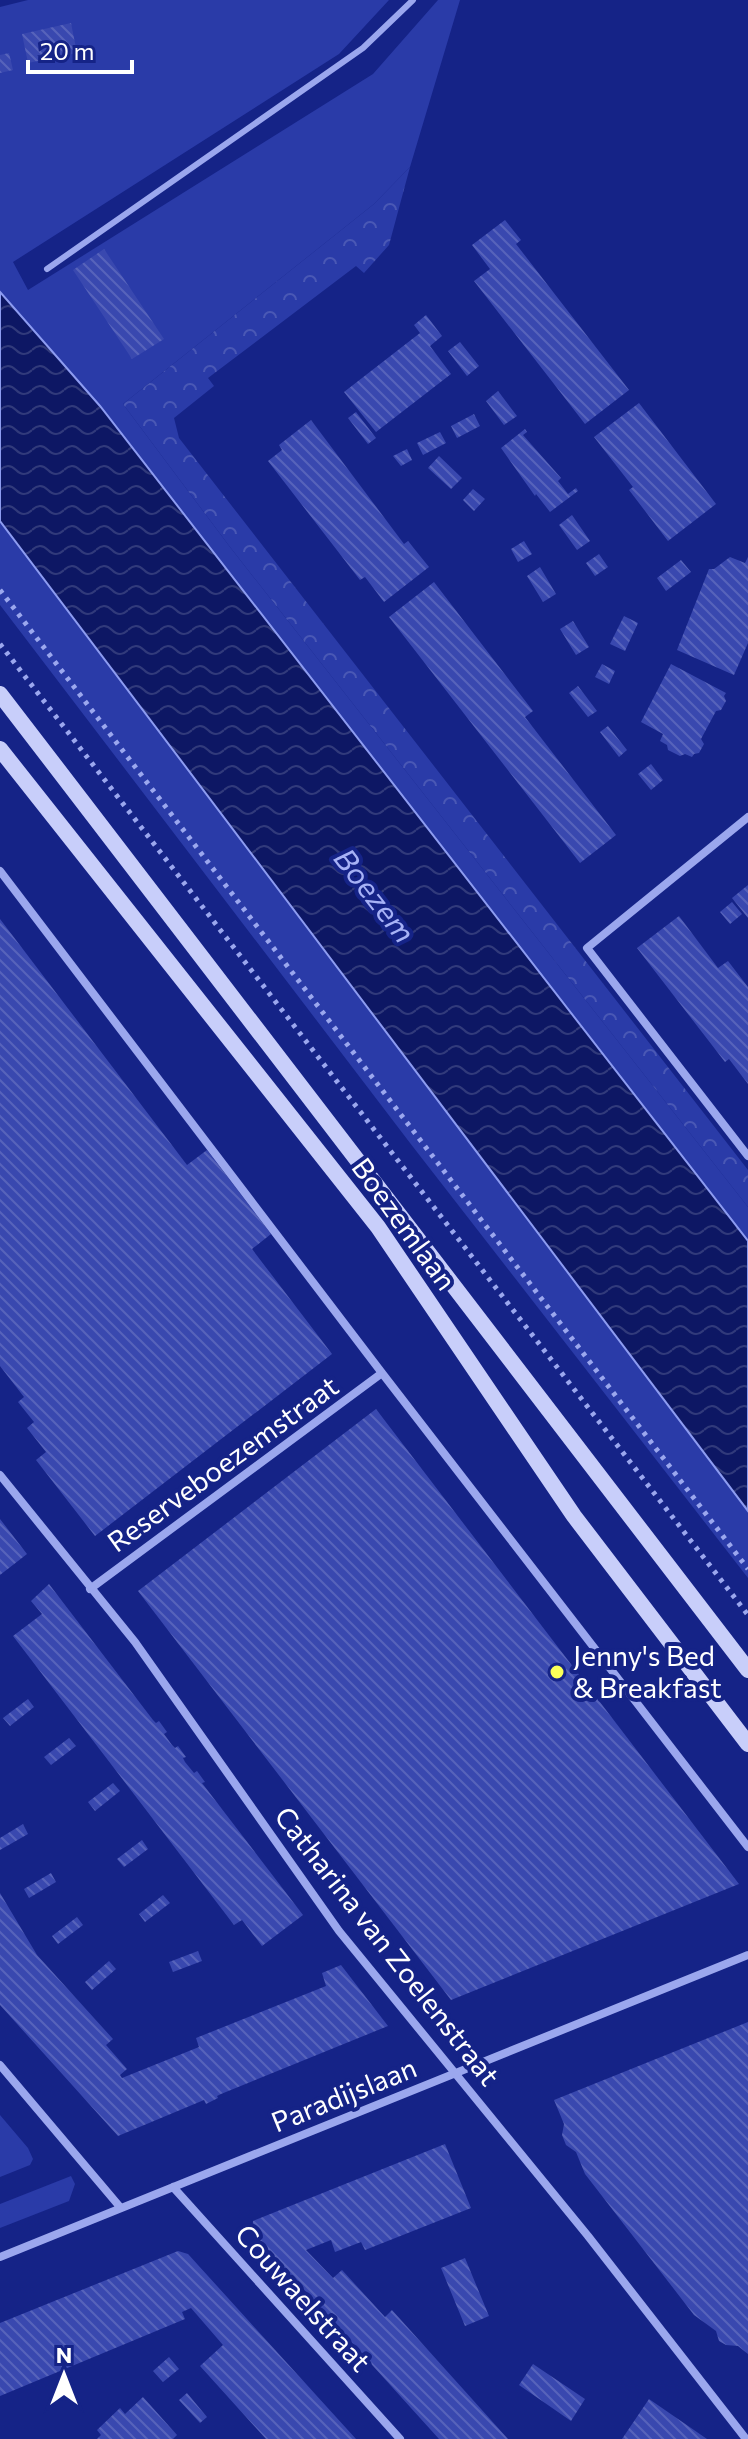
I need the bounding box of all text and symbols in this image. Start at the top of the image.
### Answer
scale bar [28,24,132,74]
text: 20 m [40,36,94,65]
water label: Boezem [328,840,424,949]
street label: Boezemlaan [345,1151,464,1296]
street label: Reserveboezemstraat [100,1368,344,1558]
place label: Jenny's Bed & Breakfast [573,1638,722,1704]
marker: Jenny's Bed & Breakfast [548,1663,566,1681]
street label: Catharina van Zoelenstraat [268,1799,507,2092]
street label: Paradijslaan [266,2050,421,2139]
street label: Couwaelstraat [229,2217,379,2378]
north arrow [24,2335,104,2415]
text: N [56,2341,72,2368]

